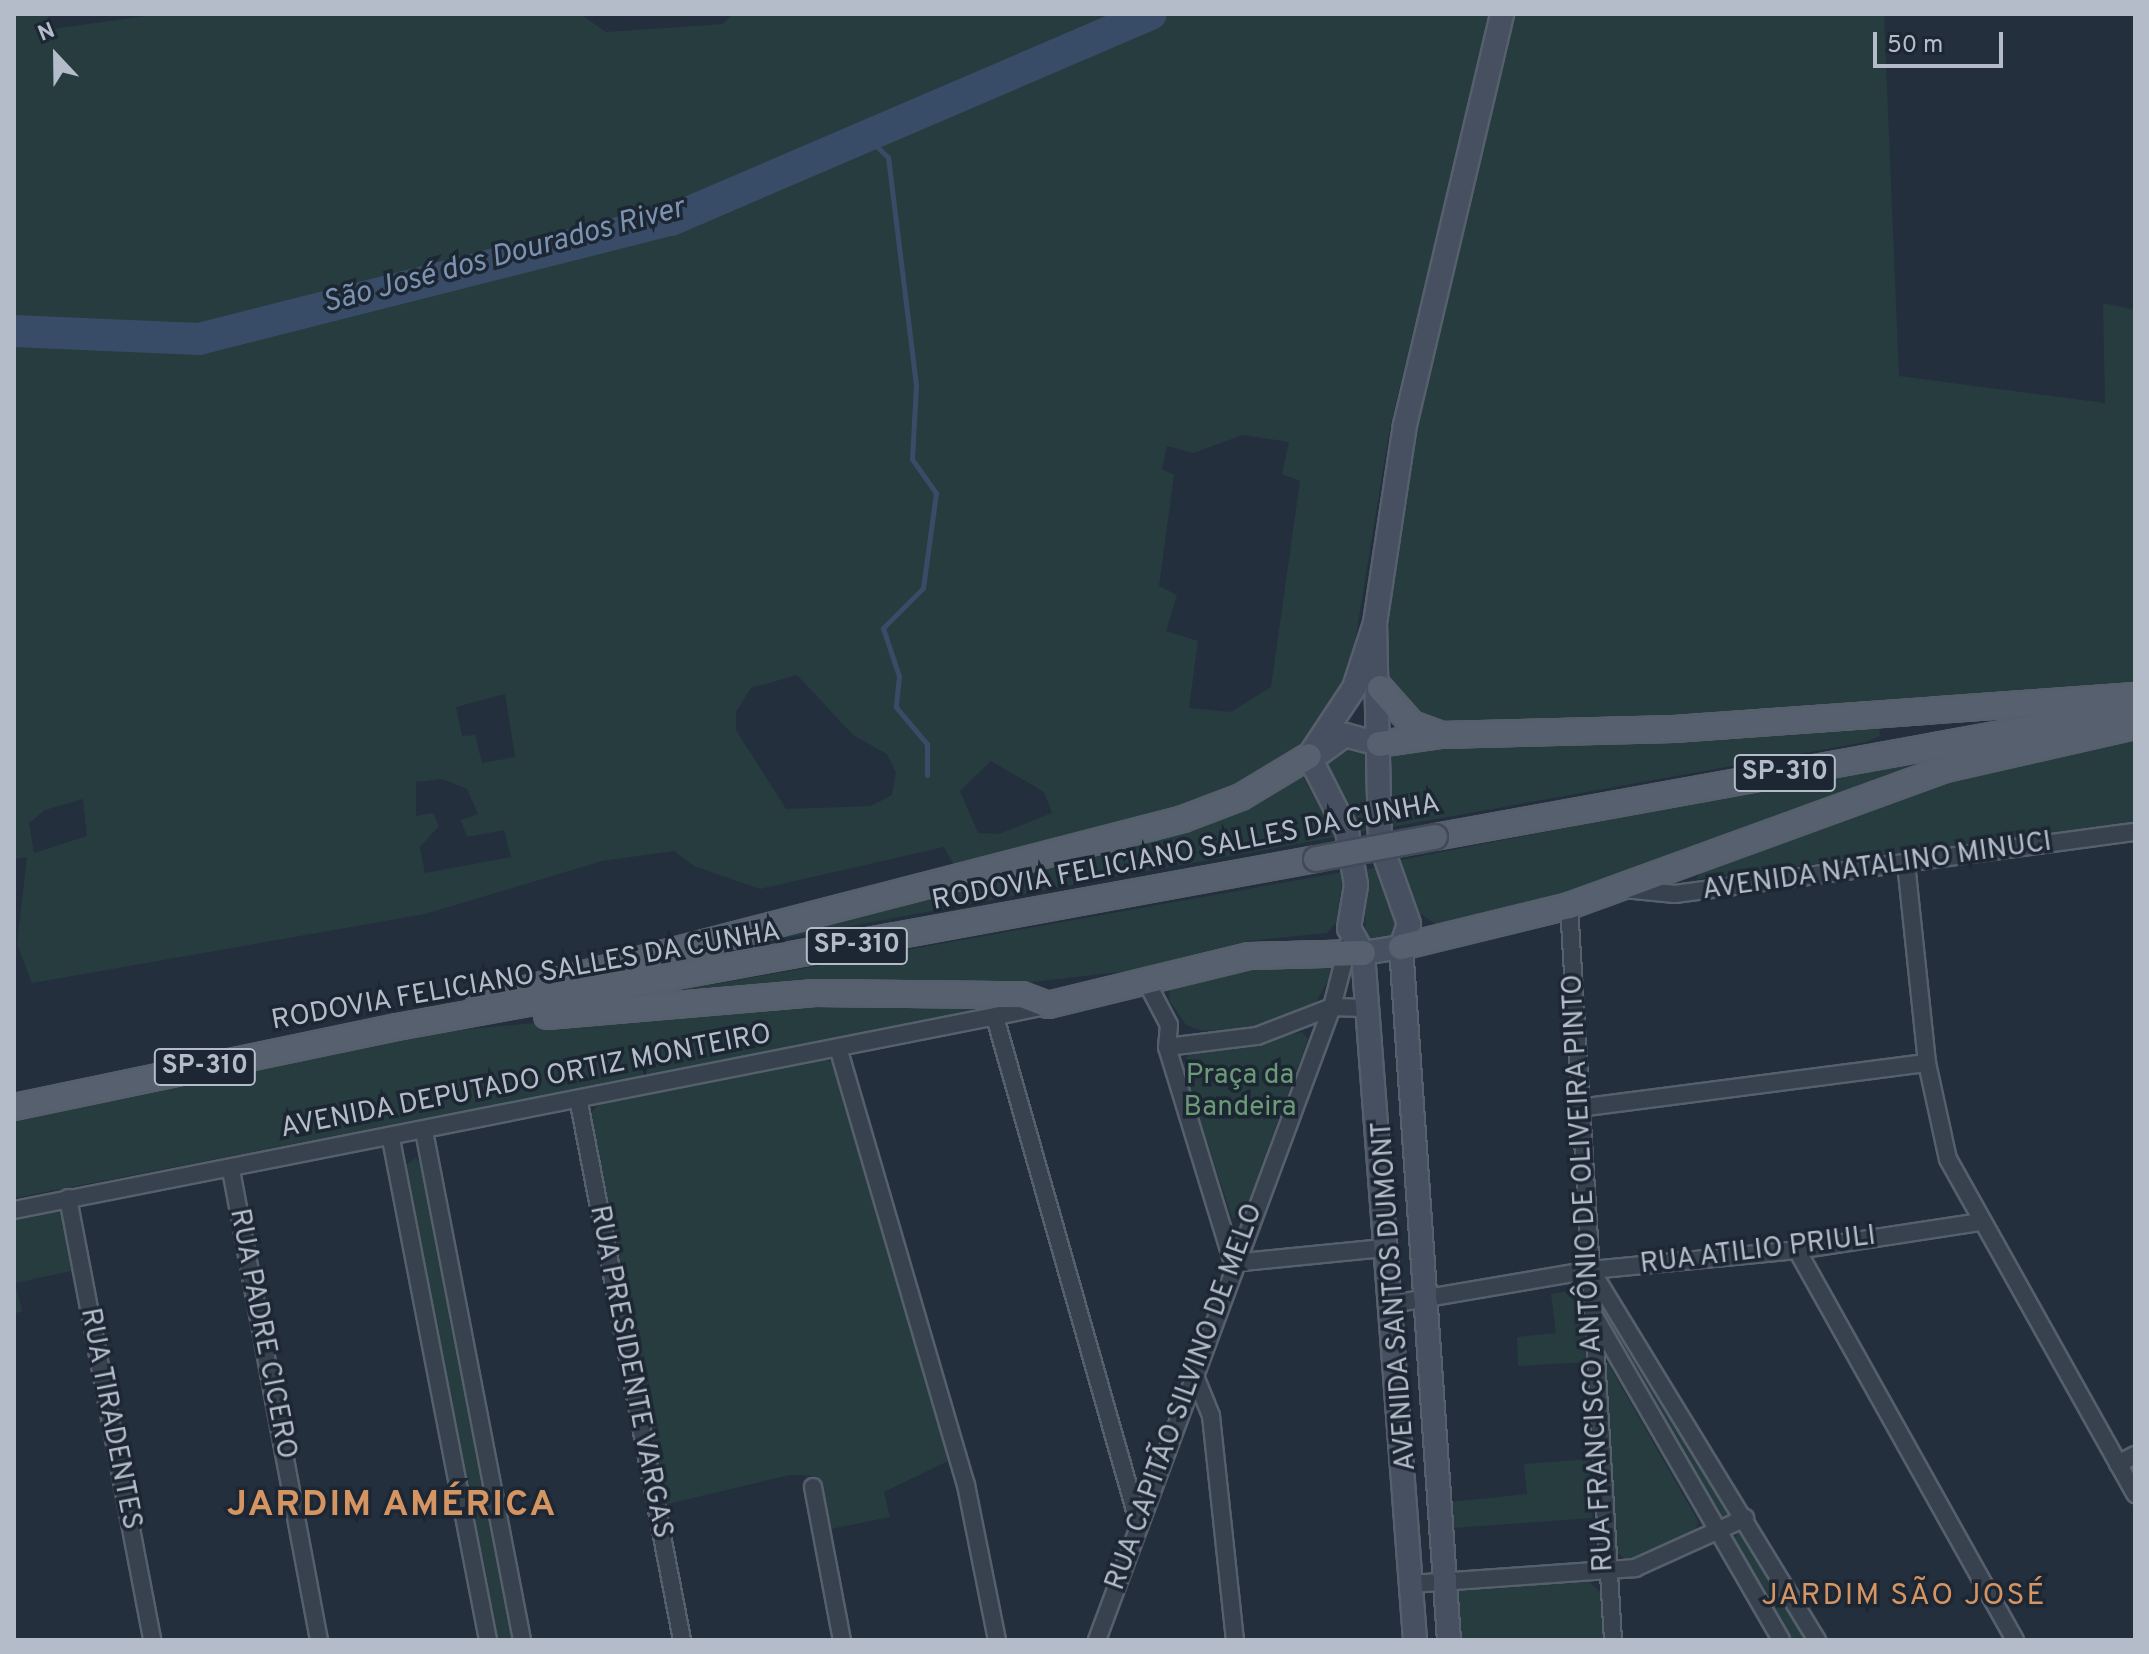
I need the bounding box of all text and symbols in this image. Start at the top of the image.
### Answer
north arrow [16,16,96,96]
scale bar [1877,16,2007,66]
text: N [34,18,59,49]
text: 50 m [1887,31,1943,61]
water label: São José dos Dourados River [319,191,689,323]
road number: SP-310 [1733,751,1837,795]
street label: RODOVIA FELICIANO SALLES DA CUNHA [928,787,1444,919]
street label: AVENIDA NATALINO MINUCI [1700,826,2054,908]
street label: RODOVIA FELICIANO SALLES DA CUNHA [268,915,784,1039]
road number: SP-310 [805,924,909,968]
street label: RUA FRANCISCO ANTÔNIO DE OLIVEIRA PINTO [1556,972,1622,1574]
street label: AVENIDA DEPUTADO ORTIZ MONTEIRO [277,1018,775,1146]
road number: SP-310 [153,1045,257,1089]
park label: Praça da Bandeira [1184,1059,1296,1125]
street label: AVENIDA SANTOS DUMONT [1366,1119,1424,1473]
street label: RUA CAPITÃO SILVINO DE MELO [1099,1199,1271,1595]
street label: RUA PRESIDENTE VARGAS [581,1202,679,1542]
street label: RUA PADRE CICERO [221,1205,303,1463]
street label: RUA ATILIO PRIULI [1637,1220,1879,1282]
street label: RUA TIRADENTES [72,1304,148,1534]
district label: JARDIM AMÉRICA [226,1485,558,1529]
district label: JARDIM SÃO JOSÉ [1762,1579,2046,1615]

